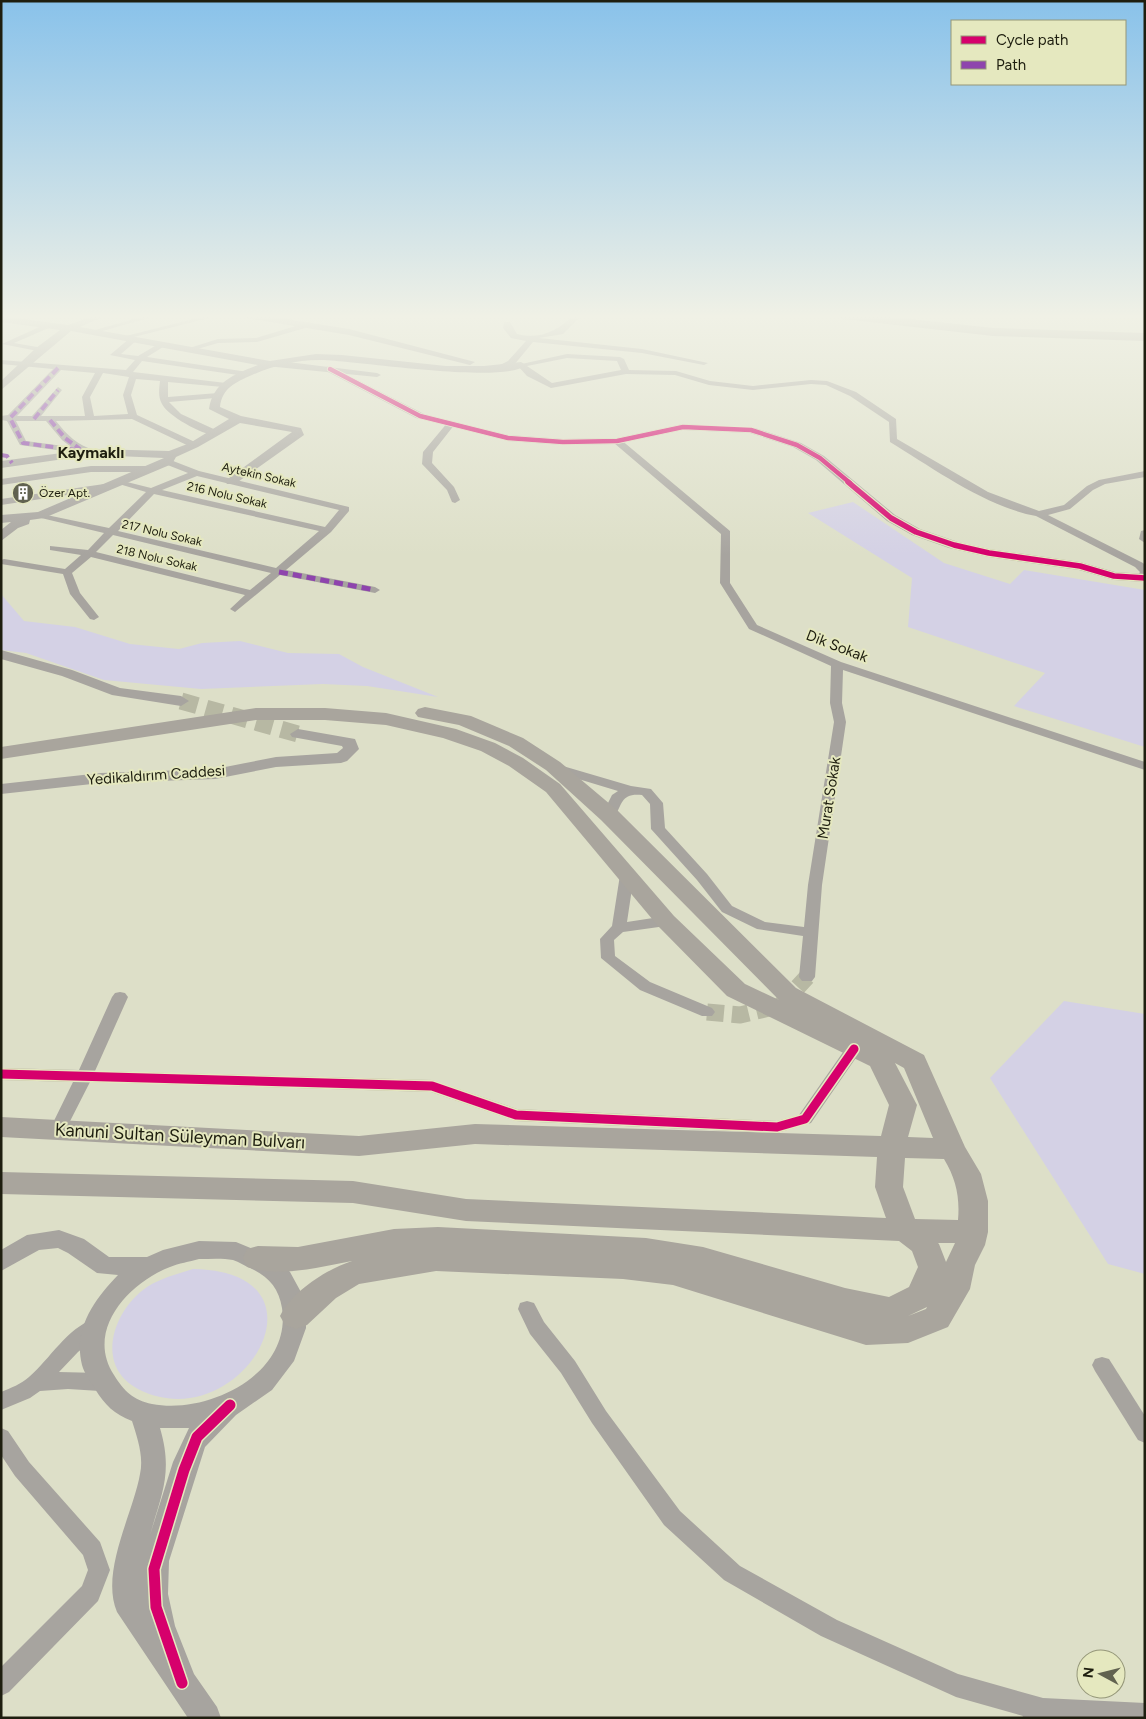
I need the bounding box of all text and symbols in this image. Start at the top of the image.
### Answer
legend [951,20,1126,85]
text: Cycle path [996,31,1068,49]
text: Path [996,56,1026,74]
district label: Kaymaklı [58,443,124,462]
street label: Aytekin Sokak [221,460,298,490]
street label: 216 Nolu Sokak [186,479,269,511]
building icon: Özer Apt. [11,481,35,505]
place label: Özer Apt. [39,486,90,500]
street label: 217 Nolu Sokak [121,517,203,549]
street label: 218 Nolu Sokak [115,542,199,574]
street label: Dik Sokak [804,626,871,666]
street label: Murat Sokak [814,755,845,840]
street label: Yedikaldırım Caddesi [86,761,226,789]
street label: Kanuni Sultan Süleyman Bulvarı [54,1118,306,1154]
north arrow [1076,1649,1126,1699]
text: N [1079,1666,1098,1679]

